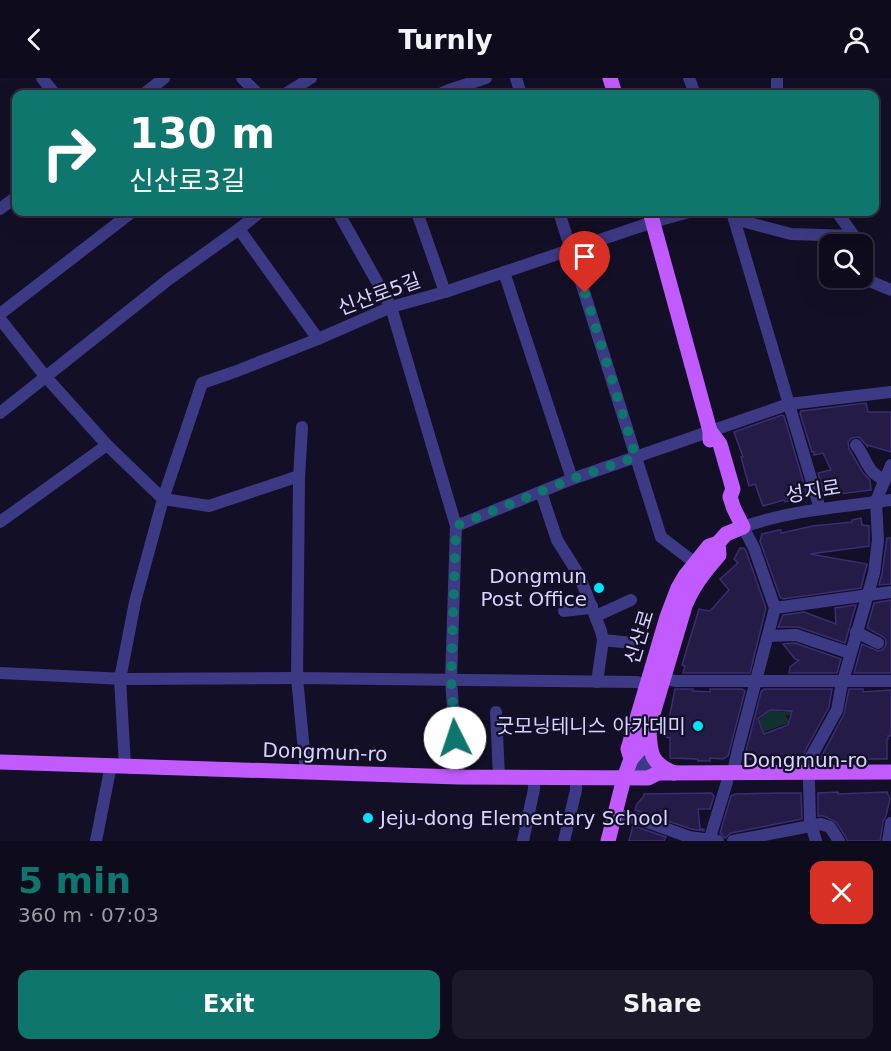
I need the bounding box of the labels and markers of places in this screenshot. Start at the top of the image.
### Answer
pin [559,231,610,293]
place label: Dongmun Post Office [480,564,587,611]
marker: Dongmun Post Office [592,581,606,595]
place label: 굿모닝테니스 아카데미 [496,714,686,738]
marker: 굿모닝테니스 아카데미 [691,719,705,733]
place label: Jeju-dong Elementary School [378,806,668,830]
marker: Jeju-dong Elementary School [361,811,375,825]

